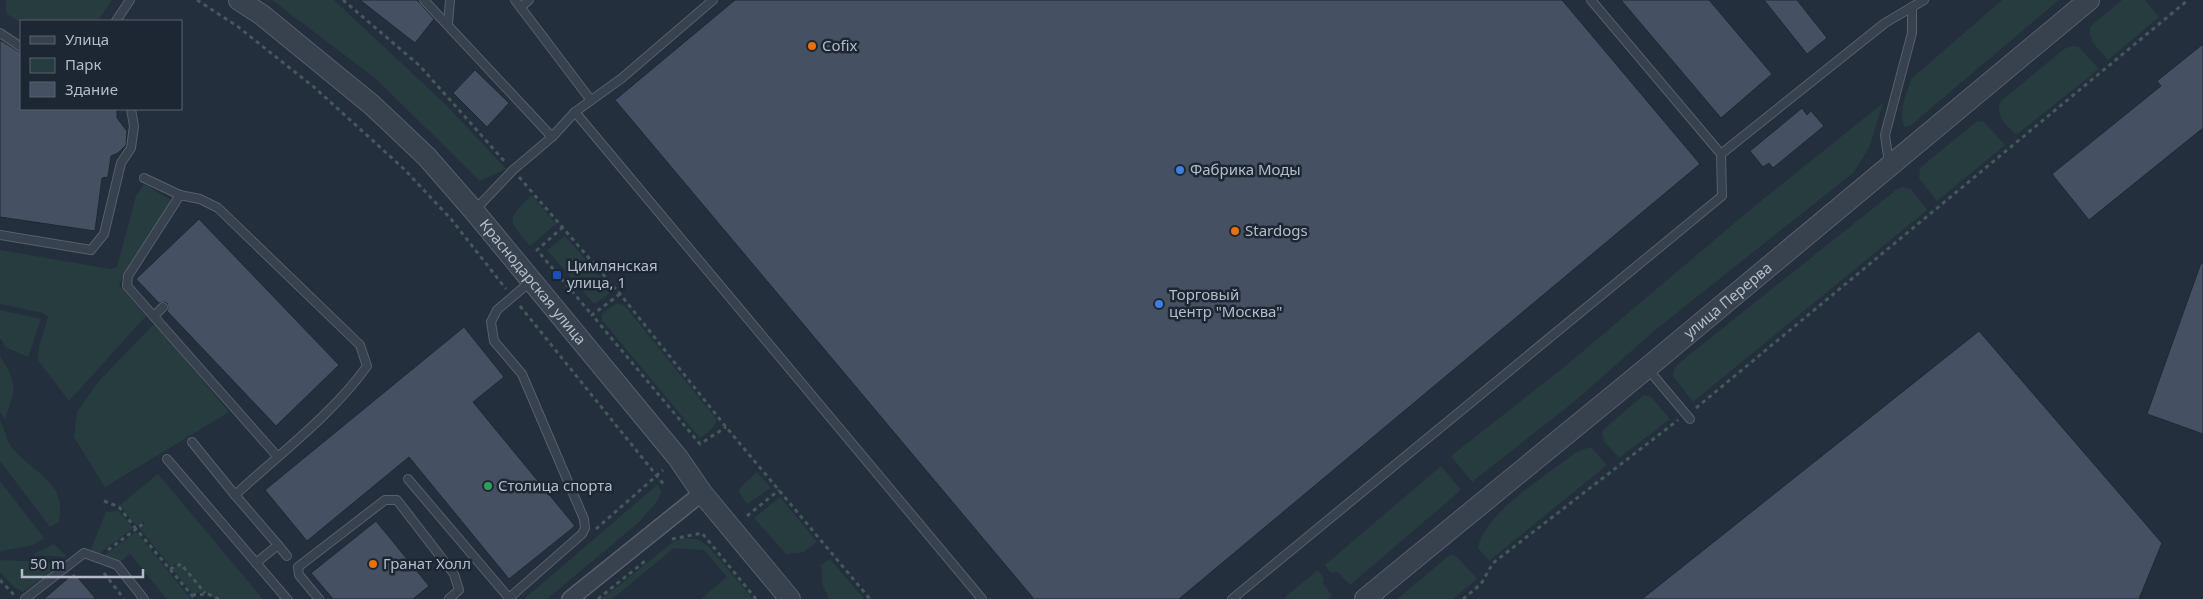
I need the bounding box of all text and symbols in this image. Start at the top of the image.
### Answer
legend [20,20,182,110]
text: Улица [65,29,109,49]
place label: Cofix [822,35,858,55]
marker: Cofix [806,40,818,52]
text: Парк [65,54,101,74]
text: Здание [65,79,118,99]
place label: Фабрика Моды [1190,159,1301,179]
marker: Фабрика Моды [1174,164,1186,176]
street label: Краснодарская улица [476,214,591,348]
place label: Stardogs [1245,220,1308,240]
marker: Stardogs [1229,225,1241,237]
place label: Цимлянская улица, 1 [567,255,658,292]
street label: улица Перерва [1679,257,1776,342]
marker: Цимлянская улица, 1 [551,269,563,281]
place label: Торговый центр "Москва" [1169,284,1282,321]
marker: Торговый центр "Москва" [1153,298,1165,310]
place label: Столица спорта [498,475,613,495]
marker: Столица спорта [482,480,494,492]
scale bar [22,546,144,578]
text: 50 m [30,553,65,573]
place label: Гранат Холл [383,553,471,573]
marker: Гранат Холл [367,558,379,570]

